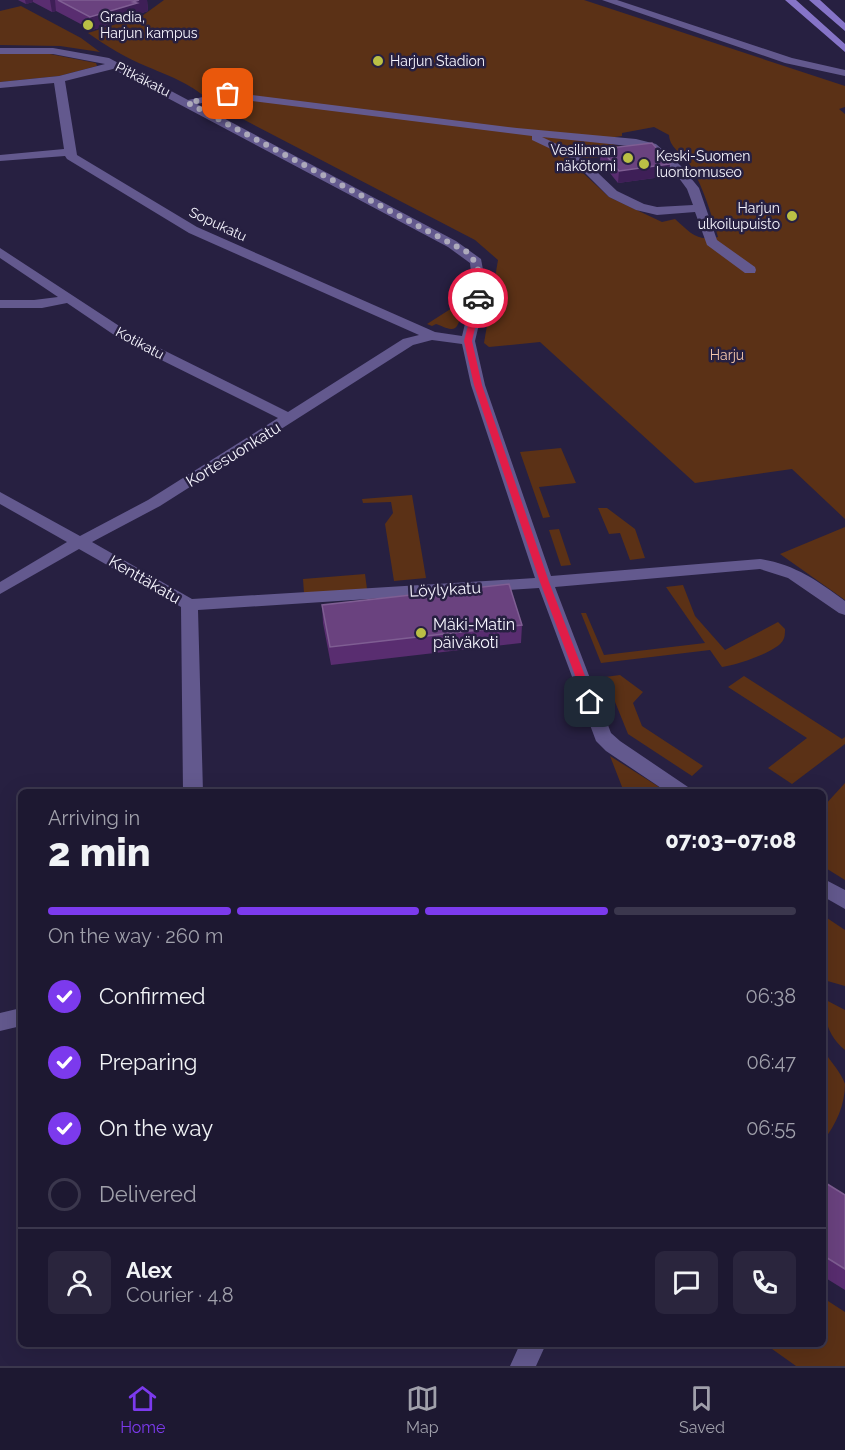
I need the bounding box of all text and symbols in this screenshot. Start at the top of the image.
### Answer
place label: Gradia, Harjun kampus [100,9,198,41]
marker: Gradia, Harjun kampus [81,18,95,32]
place label: Harjun Stadion [390,53,485,69]
marker: Harjun Stadion [371,54,385,68]
street label: Pitkäkatu [113,58,173,100]
pin [202,68,253,119]
icon: bag [211,77,244,110]
place label: Vesilinnan näkötorni [550,142,616,174]
place label: Keski-Suomen luontomuseo [656,148,750,180]
marker: Vesilinnan näkötorni [621,151,635,165]
marker: Keski-Suomen luontomuseo [637,157,651,171]
place label: Harjun ulkoilupuisto [698,200,780,232]
street label: Sopukatu [187,204,249,244]
marker: Harjun ulkoilupuisto [785,209,799,223]
courier [448,268,508,328]
icon: car [462,282,495,315]
street label: Kotikatu [113,324,167,362]
park label: Harju [710,347,744,363]
street label: Kortesuonkatu [183,418,284,491]
street label: Kenttäkatu [105,551,184,608]
street label: Löylykatu [409,578,481,601]
place label: Mäki-Matin päiväkoti [433,615,515,652]
marker: Mäki-Matin päiväkoti [414,626,428,640]
pin [564,676,615,727]
icon: home [573,685,606,718]
text: Arriving in [48,806,140,830]
text: 07:03–07:08 [665,827,796,853]
text: 2 min [48,829,151,875]
text: On the way · 260 m [48,924,223,948]
icon: check [48,980,81,1013]
text: Confirmed [99,983,206,1009]
text: 06:38 [745,984,796,1008]
icon: check [48,1046,81,1079]
text: Preparing [99,1049,197,1075]
text: 06:47 [746,1050,796,1074]
icon: check [48,1112,81,1145]
text: On the way [99,1115,213,1141]
text: 06:55 [746,1116,796,1140]
text: Delivered [99,1181,197,1207]
button: person [48,1251,111,1314]
button: chat [655,1251,718,1314]
button: phone [733,1251,796,1314]
text: Alex [126,1257,172,1283]
text: Courier · 4.8 [126,1283,234,1307]
tab: Home [120,1382,165,1437]
tab: Map [406,1382,439,1437]
tab: Saved [679,1382,725,1437]

